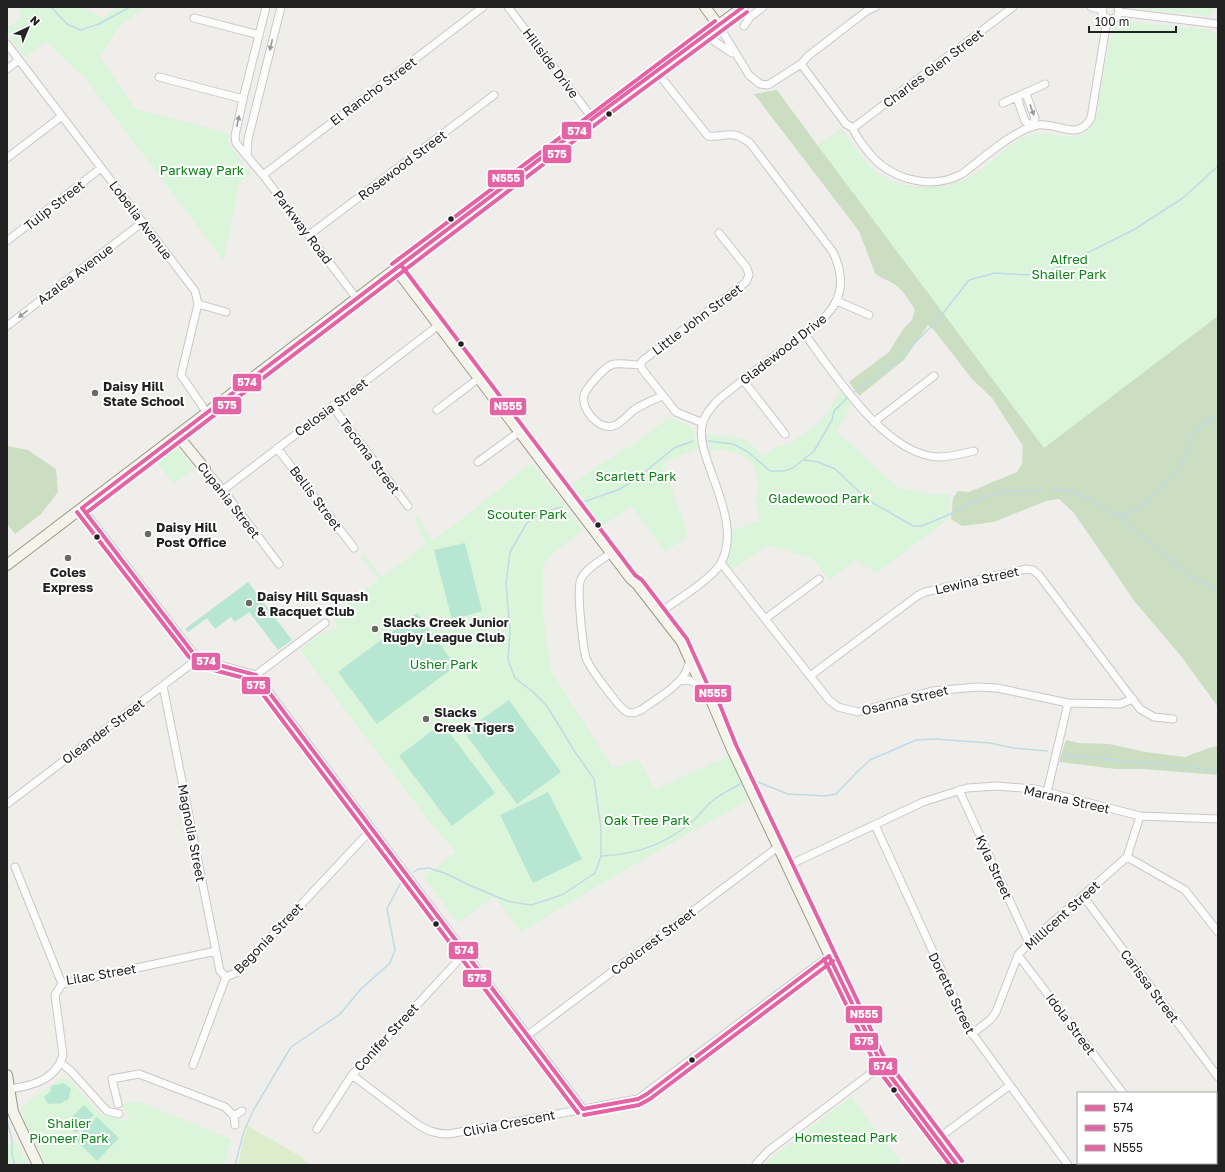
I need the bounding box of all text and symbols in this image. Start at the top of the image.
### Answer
north arrow [8,8,48,48]
scale bar [1089,8,1176,34]
text: N [28,13,43,28]
text: 100 m [1095,14,1129,29]
street label: Hillside Drive [520,25,582,101]
street label: Charles Glen Street [880,25,986,111]
one-way arrow [268,39,274,51]
street label: El Rancho Street [327,53,419,129]
one-way arrow [1030,104,1036,116]
unlabelled marker [604,109,614,119]
one-way arrow [236,115,242,127]
line badge: 574 [561,121,592,140]
text: 574 [567,124,587,137]
street label: Rosewood Street [355,127,449,203]
line badge: 575 [542,144,572,164]
text: 575 [547,147,567,160]
park label: Parkway Park [160,162,245,178]
line badge: N555 [487,169,525,188]
text: N555 [492,171,521,184]
street label: Tulip Street [21,176,87,234]
street label: Lobelia Avenue [106,177,176,263]
street label: Parkway Road [270,187,336,267]
unlabelled marker [446,214,456,224]
street label: Azalea Avenue [34,240,116,308]
park label: Alfred Shailer Park [1031,251,1107,282]
street label: Little John Street [649,280,745,358]
one-way arrow [17,310,28,318]
street label: Gladewood Drive [736,310,830,388]
unlabelled marker [456,339,466,349]
line badge: 574 [232,373,262,392]
street label: Celosia Street [291,374,371,440]
text: 574 [237,375,257,388]
place label: Daisy Hill State School [103,378,185,409]
marker: Daisy Hill State School [90,388,100,398]
line badge: 575 [212,396,242,415]
line badge: N555 [489,397,527,416]
text: 575 [217,398,237,411]
text: N555 [494,399,523,412]
street label: Tecoma Street [337,415,403,497]
street label: Cupania Street [194,459,264,541]
street label: Bellis Street [287,463,345,533]
park label: Scarlett Park [595,468,677,484]
park label: Gladewood Park [768,490,870,506]
park label: Scouter Park [487,506,568,522]
place label: Daisy Hill Post Office [156,519,227,550]
unlabelled marker [593,520,603,530]
marker: Daisy Hill Post Office [143,529,153,539]
unlabelled marker [92,532,102,542]
marker: Coles Express [63,553,73,563]
street label: Lewina Street [933,563,1021,597]
place label: Coles Express [43,564,93,595]
place label: Daisy Hill Squash & Racquet Club [257,588,368,619]
marker: Daisy Hill Squash & Racquet Club [244,598,254,608]
place label: Slacks Creek Junior Rugby League Club [383,614,509,645]
marker: Slacks Creek Junior Rugby League Club [370,624,380,634]
line badge: 574 [191,652,221,671]
text: 574 [196,654,216,667]
park label: Usher Park [410,656,479,672]
line badge: 575 [241,676,271,695]
text: 575 [246,678,266,691]
street label: Osanna Street [860,681,950,719]
line badge: N555 [694,684,732,703]
text: N555 [699,686,728,699]
street label: Oleander Street [59,695,147,767]
place label: Slacks Creek Tigers [434,704,514,735]
marker: Slacks Creek Tigers [421,714,431,724]
street label: Marana Street [1022,781,1112,817]
street label: Magnolia Street [175,783,209,883]
park label: Oak Tree Park [604,812,691,828]
street label: Kyla Street [972,832,1016,902]
street label: Millicent Street [1021,877,1103,953]
street label: Begonia Street [230,899,306,977]
street label: Coolcrest Street [608,904,698,978]
unlabelled marker [431,919,441,929]
line badge: 574 [448,941,479,960]
text: 574 [454,943,474,956]
street label: Carissa Street [1117,946,1183,1026]
street label: Doretta Street [925,950,979,1036]
street label: Lilac Street [65,960,137,988]
line badge: 575 [462,969,492,988]
text: 575 [467,971,487,984]
street label: Idola Street [1043,990,1099,1058]
street label: Conifer Street [350,1000,422,1074]
line badge: N555 [845,1005,883,1024]
text: N555 [850,1007,879,1020]
line badge: 575 [849,1032,879,1051]
text: 575 [854,1034,874,1047]
unlabelled marker [687,1055,697,1065]
line badge: 574 [868,1057,898,1076]
text: 574 [873,1059,893,1072]
unlabelled marker [889,1085,899,1095]
legend [1077,1092,1217,1164]
text: 574 [1113,1100,1134,1115]
street label: Clivia Crescent [461,1106,557,1140]
park label: Shailer Pioneer Park [29,1115,109,1146]
text: 575 [1113,1120,1133,1135]
park label: Homestead Park [794,1129,898,1145]
text: N555 [1113,1140,1143,1155]

